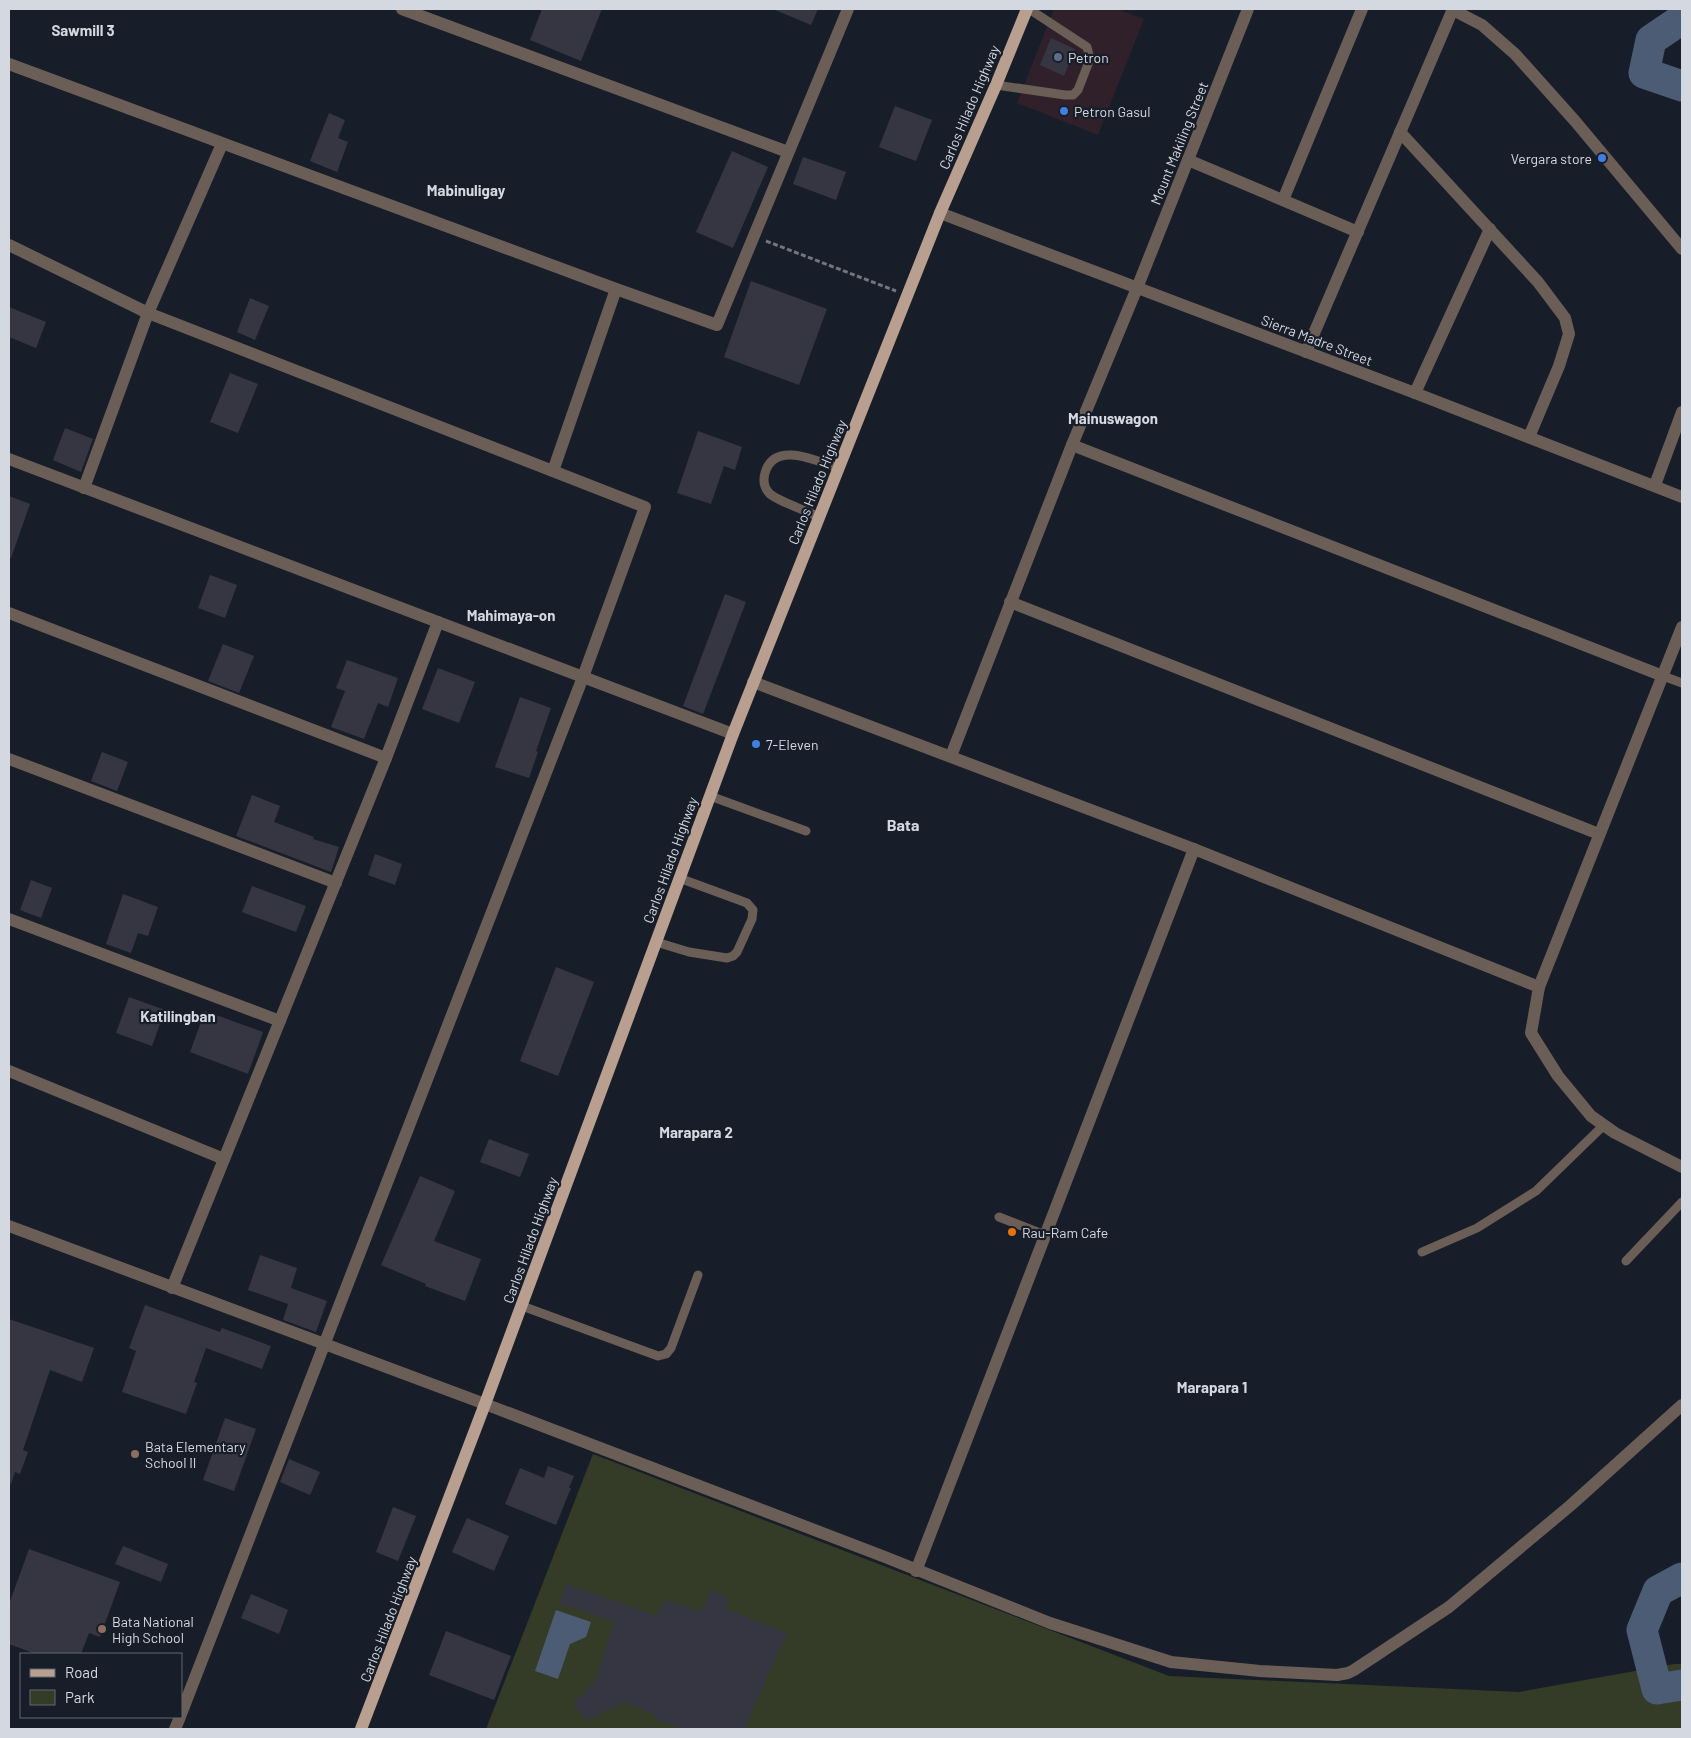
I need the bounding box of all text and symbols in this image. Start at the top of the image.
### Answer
district label: Sawmill 3 [51,21,115,39]
street label: Carlos Hilado Highway [935,42,1003,172]
place label: Petron [1068,49,1109,66]
marker: Petron [1052,51,1064,63]
street label: Mount Makiling Street [1147,79,1211,207]
place label: Petron Gasul [1074,103,1151,120]
marker: Petron Gasul [1058,105,1070,117]
place label: Vergara store [1511,150,1592,167]
marker: Vergara store [1596,152,1608,164]
district label: Mabinuligay [427,181,506,199]
street label: Sierra Madre Street [1259,311,1375,369]
district label: Mainuswagon [1068,409,1158,427]
street label: Carlos Hilado Highway [784,417,850,547]
district label: Mahimaya-on [467,606,555,624]
place label: 7-Eleven [766,736,819,753]
marker: 7-Eleven [750,738,762,750]
street label: Carlos Hilado Highway [639,794,701,926]
district label: Bata [887,815,919,834]
district label: Katilingban [140,1007,216,1025]
district label: Marapara 2 [659,1123,733,1141]
street label: Carlos Hilado Highway [499,1174,561,1306]
place label: Rau-Ram Cafe [1022,1224,1108,1241]
marker: Rau-Ram Cafe [1006,1226,1018,1238]
district label: Marapara 1 [1177,1378,1247,1396]
place label: Bata Elementary School II [145,1438,246,1471]
marker: Bata Elementary School II [129,1448,141,1460]
street label: Carlos Hilado Highway [356,1553,420,1684]
place label: Bata National High School [112,1613,194,1646]
marker: Bata National High School [96,1623,108,1635]
legend [20,1653,182,1718]
text: Road [65,1663,98,1681]
text: Park [65,1688,95,1706]

